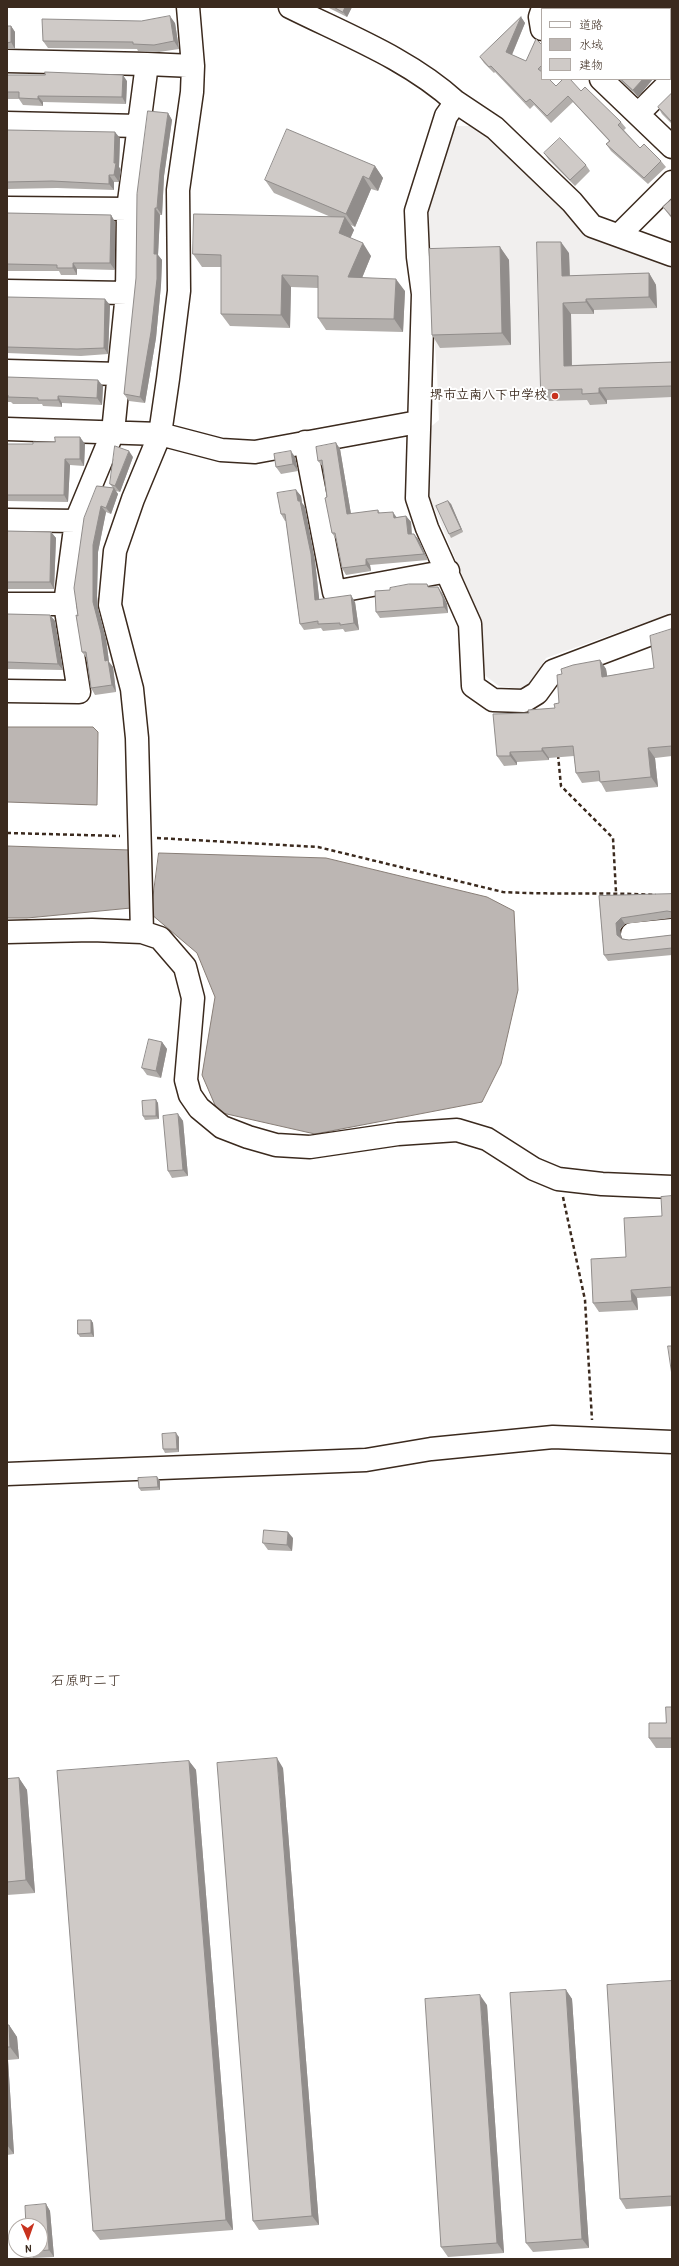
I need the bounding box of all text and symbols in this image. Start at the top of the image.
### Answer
legend [541,8,671,80]
text: 道路 [579,16,603,33]
text: 水域 [579,36,603,53]
text: 建物 [579,56,603,73]
place label: 堺市立南八下中学校 [430,388,547,404]
marker: 堺市立南八下中学校 [550,391,560,401]
district label: 石原町二丁 [51,1673,121,1689]
north arrow [8,2218,48,2258]
text: N [25,2242,32,2256]

